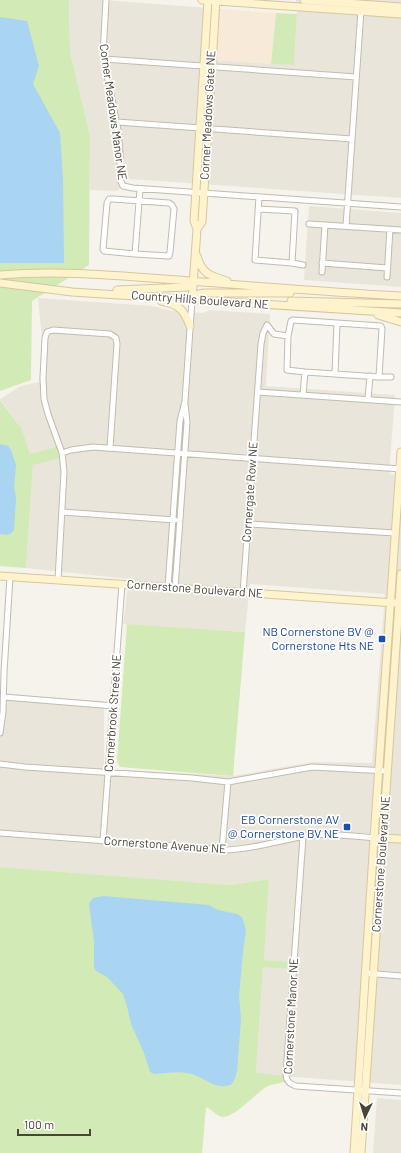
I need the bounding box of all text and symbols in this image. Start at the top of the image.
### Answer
street label: Corner Meadows Manor NE [97,43,131,181]
street label: Corner Meadows Gate NE [197,50,217,180]
street label: Country Hills Boulevard NE [131,287,269,311]
street label: Cornergate Row NE [239,441,259,543]
street label: Cornerstone Boulevard NE [126,576,264,600]
place label: NB Cornerstone BV @ Cornerstone Hts NE [263,624,374,652]
marker: NB Cornerstone BV @ Cornerstone Hts NE [377,634,387,644]
street label: Cornerbrook Street NE [101,654,123,772]
street label: Cornerstone Boulevard NE [368,795,392,933]
place label: EB Cornerstone AV @ Cornerstone BV NE [228,812,339,840]
marker: EB Cornerstone AV @ Cornerstone BV NE [342,822,352,832]
street label: Cornerstone Avenue NE [103,833,227,855]
street label: Cornerstone Manor NE [280,957,300,1075]
north arrow [345,1097,385,1137]
scale bar [18,1111,90,1137]
text: 100 m [24,1117,54,1131]
text: N [360,1121,368,1134]

